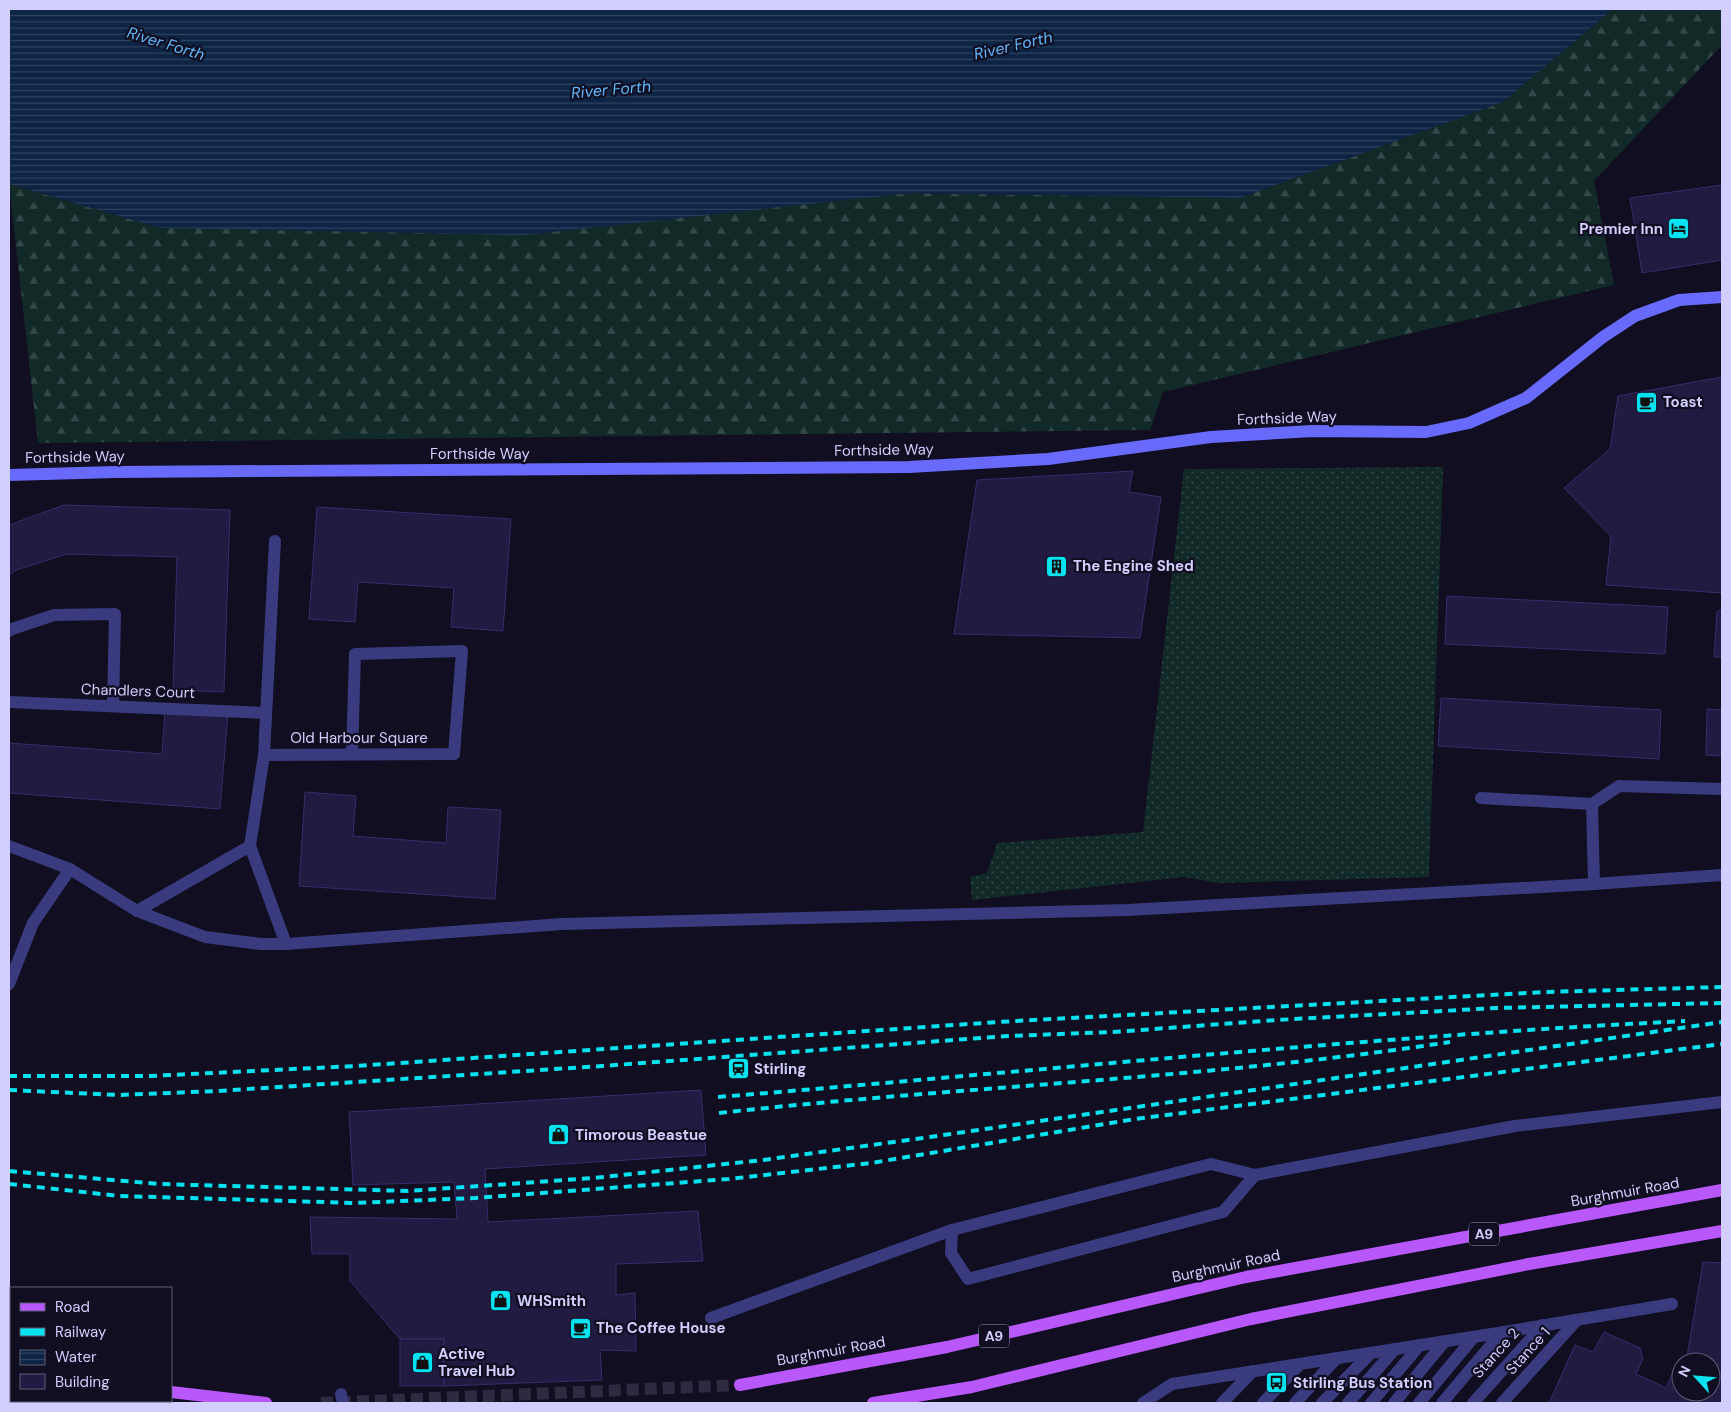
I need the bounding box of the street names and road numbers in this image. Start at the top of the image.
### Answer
street label: Forthside Way [1237,406,1338,430]
street label: Forthside Way [834,439,935,461]
street label: Forthside Way [430,444,531,464]
street label: Forthside Way [25,446,126,468]
street label: Chandlers Court [81,679,196,703]
street label: Old Harbour Square [290,728,428,748]
street label: Burghmuir Road [1569,1173,1681,1211]
road number: A9 [1469,1222,1499,1246]
street label: Burghmuir Road [1170,1245,1282,1287]
street label: Stance 1 [1501,1323,1555,1379]
road number: A9 [979,1324,1009,1348]
street label: Stance 2 [1468,1324,1524,1382]
street label: Burghmuir Road [775,1332,887,1370]

